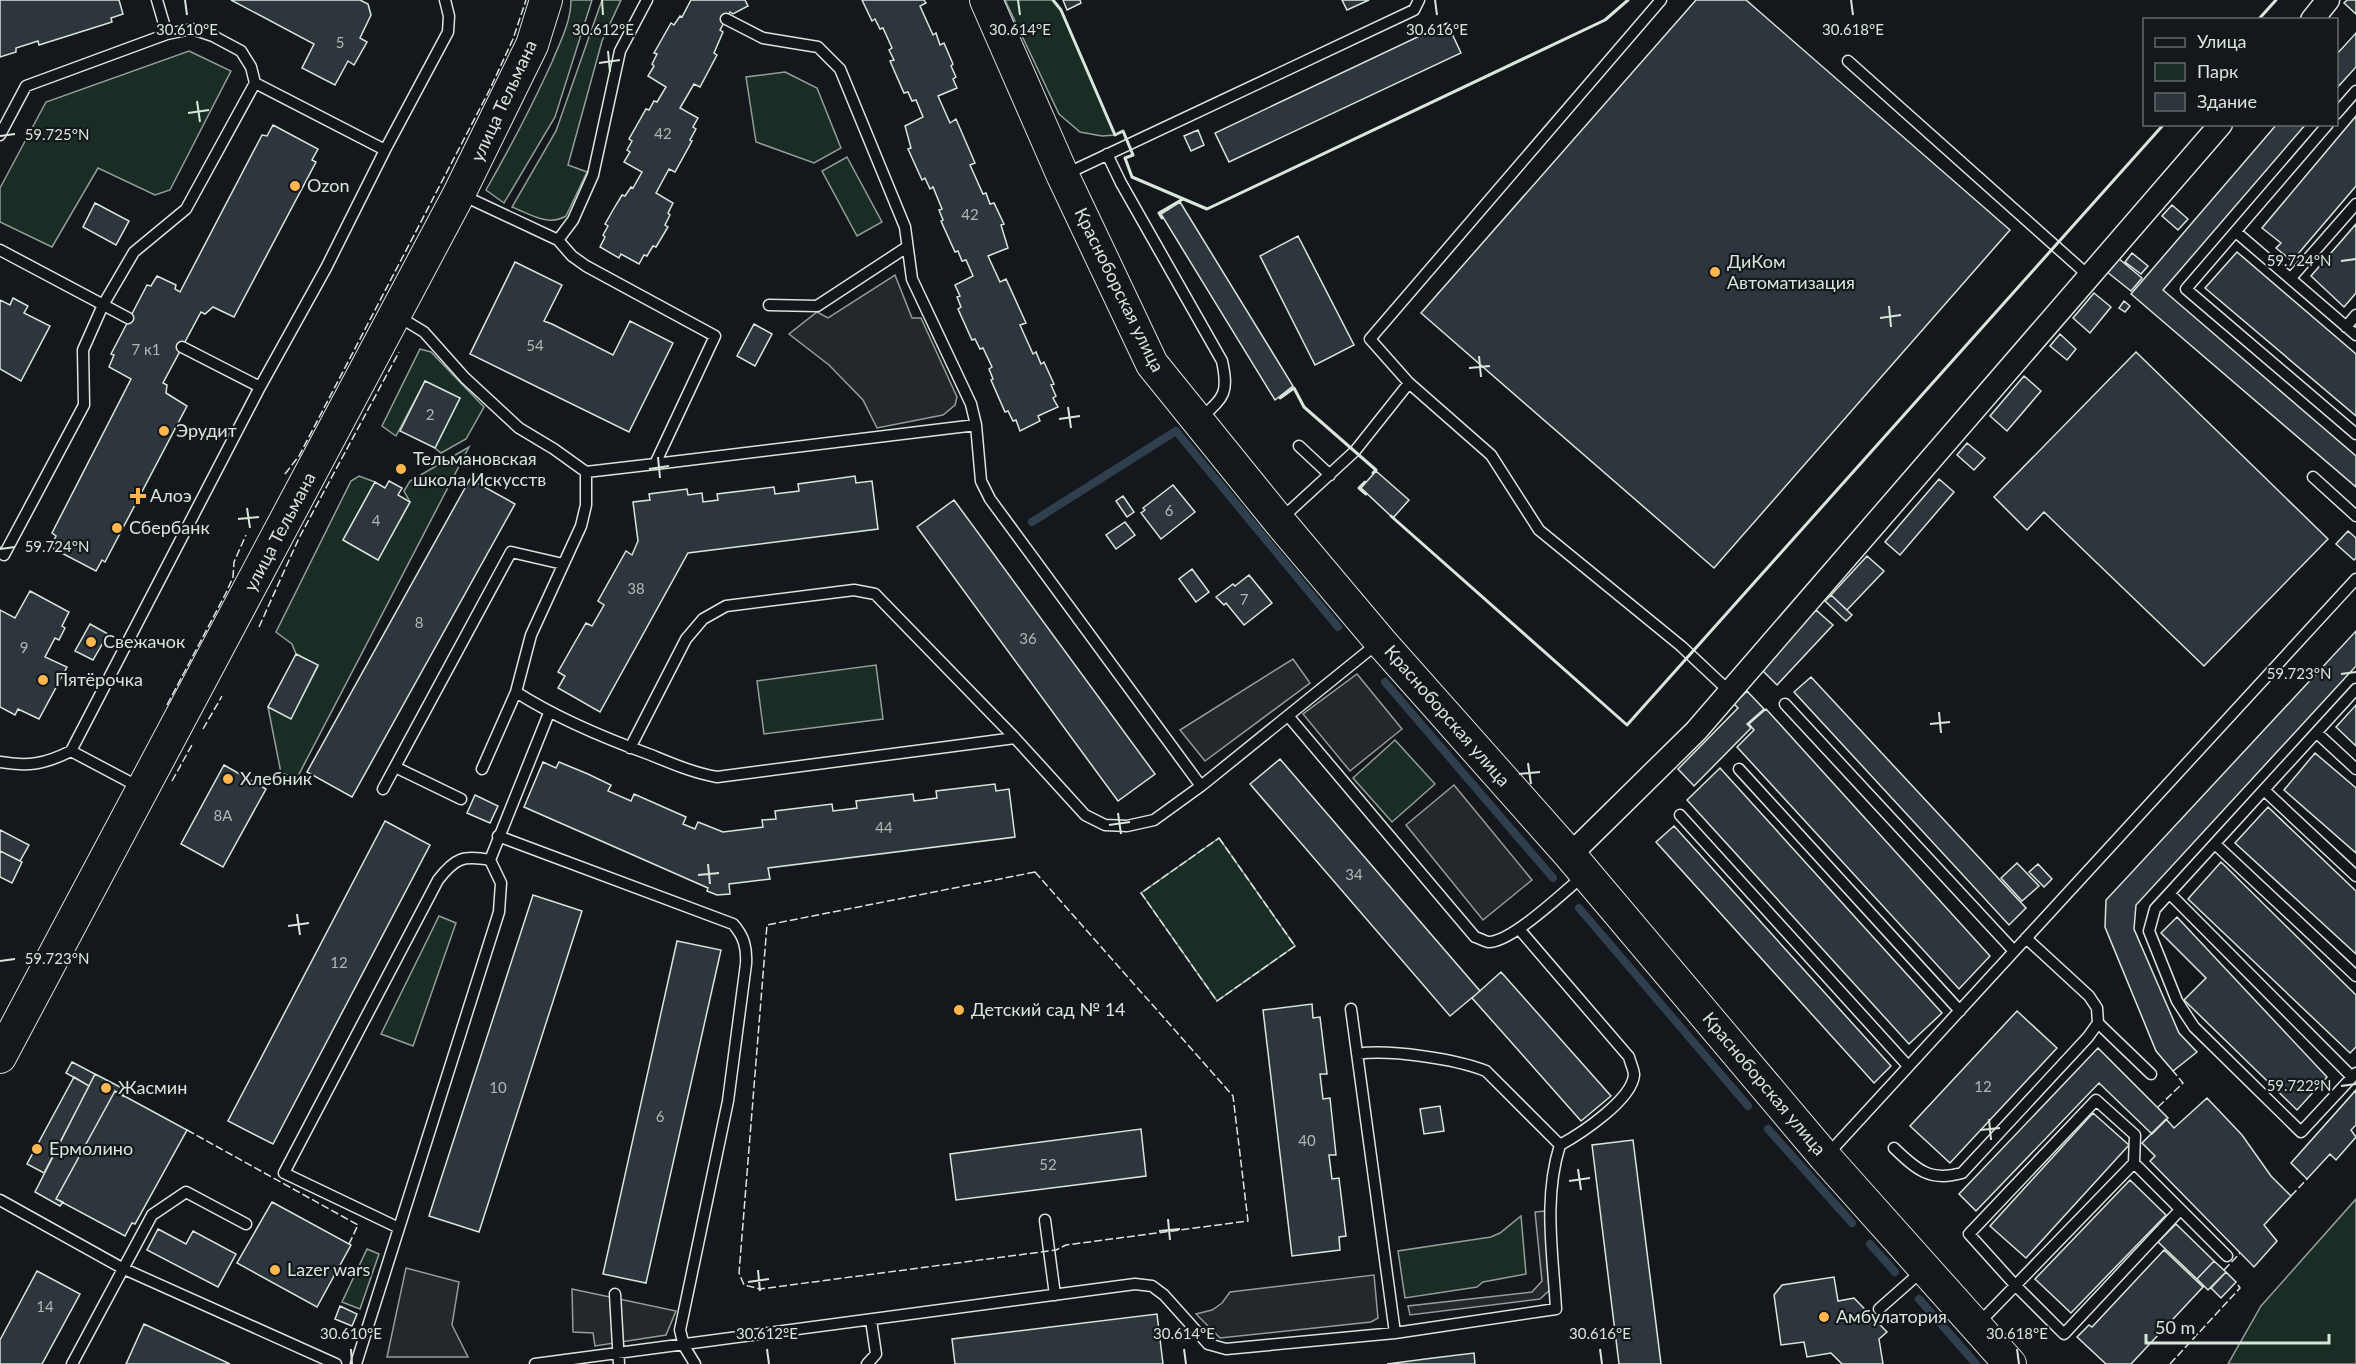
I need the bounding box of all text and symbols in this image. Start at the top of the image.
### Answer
legend [2143,18,2338,126]
text: 30.610°E [156,20,218,38]
text: 30.612°E [572,20,634,38]
text: 30.614°E [989,20,1051,38]
text: 30.616°E [1406,20,1468,38]
text: 30.618°E [1822,20,1884,38]
text: Улица [2197,30,2247,52]
house number: 5 [336,33,344,51]
street label: улица Тельмана [465,36,541,165]
text: Парк [2197,60,2239,82]
text: Здание [2197,90,2257,112]
house number: 42 [654,124,672,142]
text: 59.725°N [25,125,89,143]
place label: Ozon [307,174,349,196]
marker: Ozon [288,179,302,193]
street label: Красноборская улица [1071,204,1169,375]
house number: 42 [961,205,979,223]
place label: ДиКом Автоматизация [1727,250,1855,293]
text: 59.724°N [2267,251,2331,269]
marker: ДиКом Автоматизация [1708,265,1722,279]
house number: 54 [526,336,544,354]
house number: 7 к1 [131,340,161,358]
house number: 2 [426,405,434,423]
place label: Эрудит [176,419,237,441]
marker: Эрудит [157,424,171,438]
place label: Тельмановская школа Искусств [413,447,546,490]
marker: Тельмановская школа Искусств [394,462,408,476]
street label: улица Тельмана [239,468,320,595]
place label: Алоэ [150,484,192,506]
marker: Алоэ [131,489,145,503]
house number: 6 [1165,501,1174,519]
house number: 4 [372,511,381,529]
place label: Сбербанк [129,516,210,538]
marker: Сбербанк [110,521,124,535]
text: 59.724°N [25,537,89,555]
house number: 38 [627,579,645,597]
house number: 7 [1240,590,1249,608]
house number: 8 [415,613,423,631]
house number: 36 [1019,629,1037,647]
place label: Свежачок [103,630,186,652]
marker: Свежачок [84,635,98,649]
house number: 9 [20,638,28,656]
street label: Красноборская улица [1380,640,1515,791]
text: 59.723°N [2267,664,2331,682]
place label: Пятёрочка [55,668,143,690]
marker: Пятёрочка [36,673,50,687]
place label: Хлебник [240,767,313,789]
marker: Хлебник [221,772,235,786]
house number: 8А [214,806,233,824]
house number: 44 [875,818,893,836]
house number: 34 [1345,865,1363,883]
text: 59.723°N [25,949,89,967]
house number: 12 [330,953,348,971]
place label: Детский сад № 14 [971,998,1126,1020]
marker: Детский сад № 14 [952,1003,966,1017]
street label: Красноборская улица [1698,1007,1831,1159]
place label: Жасмин [118,1076,187,1098]
text: 59.722°N [2267,1076,2331,1094]
house number: 12 [1974,1077,1992,1095]
house number: 10 [489,1078,507,1096]
marker: Жасмин [99,1081,113,1095]
house number: 6 [656,1107,665,1125]
house number: 40 [1298,1131,1316,1149]
place label: Ермолино [49,1137,133,1159]
marker: Ермолино [30,1142,44,1156]
house number: 52 [1039,1155,1057,1173]
place label: Lazer wars [287,1258,371,1280]
marker: Lazer wars [268,1263,282,1277]
house number: 14 [36,1297,54,1315]
place label: Амбулатория [1836,1305,1947,1327]
scale bar [2146,1307,2329,1345]
marker: Амбулатория [1817,1310,1831,1324]
text: 50 m [2155,1316,2195,1338]
text: 30.610°E [320,1324,382,1342]
text: 30.612°E [736,1324,798,1342]
text: 30.614°E [1153,1324,1215,1342]
text: 30.616°E [1569,1324,1631,1342]
text: 30.618°E [1986,1324,2048,1342]

